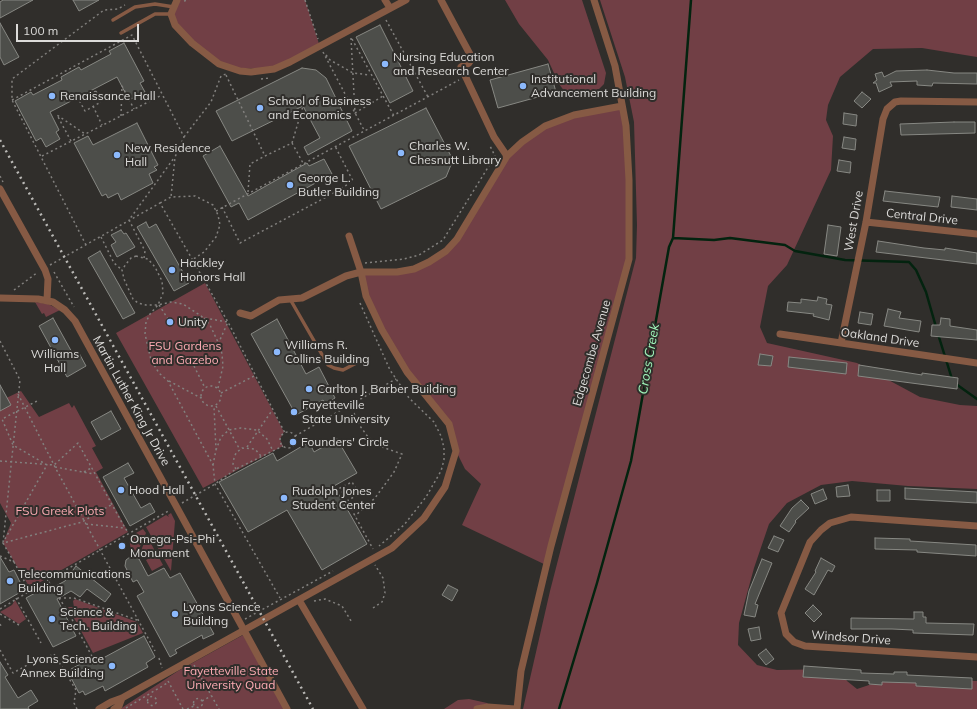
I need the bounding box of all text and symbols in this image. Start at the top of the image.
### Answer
scale bar [18,16,141,42]
text: 100 m [23,23,58,38]
place label: Nursing Education and Research Center [393,50,509,78]
marker: Nursing Education and Research Center [380,59,390,69]
place label: Institutional Advancement Building [531,72,656,100]
marker: Institutional Advancement Building [518,81,528,91]
place label: Renaissance Hall [60,89,156,103]
marker: Renaissance Hall [47,91,57,101]
place label: School of Business and Economics [268,94,371,122]
marker: School of Business and Economics [255,103,265,113]
place label: Charles W. Chesnutt Library [409,139,501,167]
place label: New Residence Hall [125,141,211,169]
marker: Charles W. Chesnutt Library [396,148,406,158]
marker: New Residence Hall [112,150,122,160]
place label: George L. Butler Building [298,171,379,199]
marker: George L. Butler Building [285,180,295,190]
street label: West Drive [842,190,866,252]
street label: Central Drive [885,206,959,228]
place label: Hackley Honors Hall [180,256,245,284]
marker: Hackley Honors Hall [167,265,177,275]
street label: Edgecombe Avenue [570,298,614,408]
place label: Unity [178,315,207,329]
marker: Unity [165,317,175,327]
water label: Cross Creek [635,322,663,396]
street label: Oakland Drive [840,325,920,351]
street label: Martin Luther King Jr Drive [89,334,173,468]
marker: Williams Hall [50,335,60,345]
place label: Williams R. Collins Building [285,338,369,366]
park label: FSU Gardens and Gazebo [149,339,221,367]
place label: Williams Hall [31,347,79,375]
marker: Williams R. Collins Building [272,347,282,357]
place label: Carlton J. Barber Building [317,382,456,396]
marker: Carlton J. Barber Building [304,384,314,394]
place label: Fayetteville State University [302,398,390,426]
marker: Fayetteville State University [289,407,299,417]
place label: Founders' Circle [301,435,389,449]
marker: Founders' Circle [288,437,298,447]
place label: Hood Hall [129,483,184,497]
place label: Rudolph Jones Student Center [292,484,375,512]
marker: Hood Hall [116,485,126,495]
marker: Rudolph Jones Student Center [279,493,289,503]
park label: FSU Greek Plots [16,504,104,518]
place label: Omega-Psi-Phi Monument [130,532,215,560]
marker: Omega-Psi-Phi Monument [117,541,127,551]
place label: Telecommunications Building [18,567,131,595]
marker: Telecommunications Building [5,576,15,586]
place label: Lyons Science Building [183,600,260,628]
place label: Science & Tech. Building [60,605,137,633]
marker: Lyons Science Building [170,609,180,619]
marker: Science & Tech. Building [47,614,57,624]
street label: Windsor Drive [811,628,891,648]
place label: Lyons Science Annex Building [20,652,104,680]
marker: Lyons Science Annex Building [107,661,117,671]
park label: Fayetteville State University Quad [183,664,279,692]

